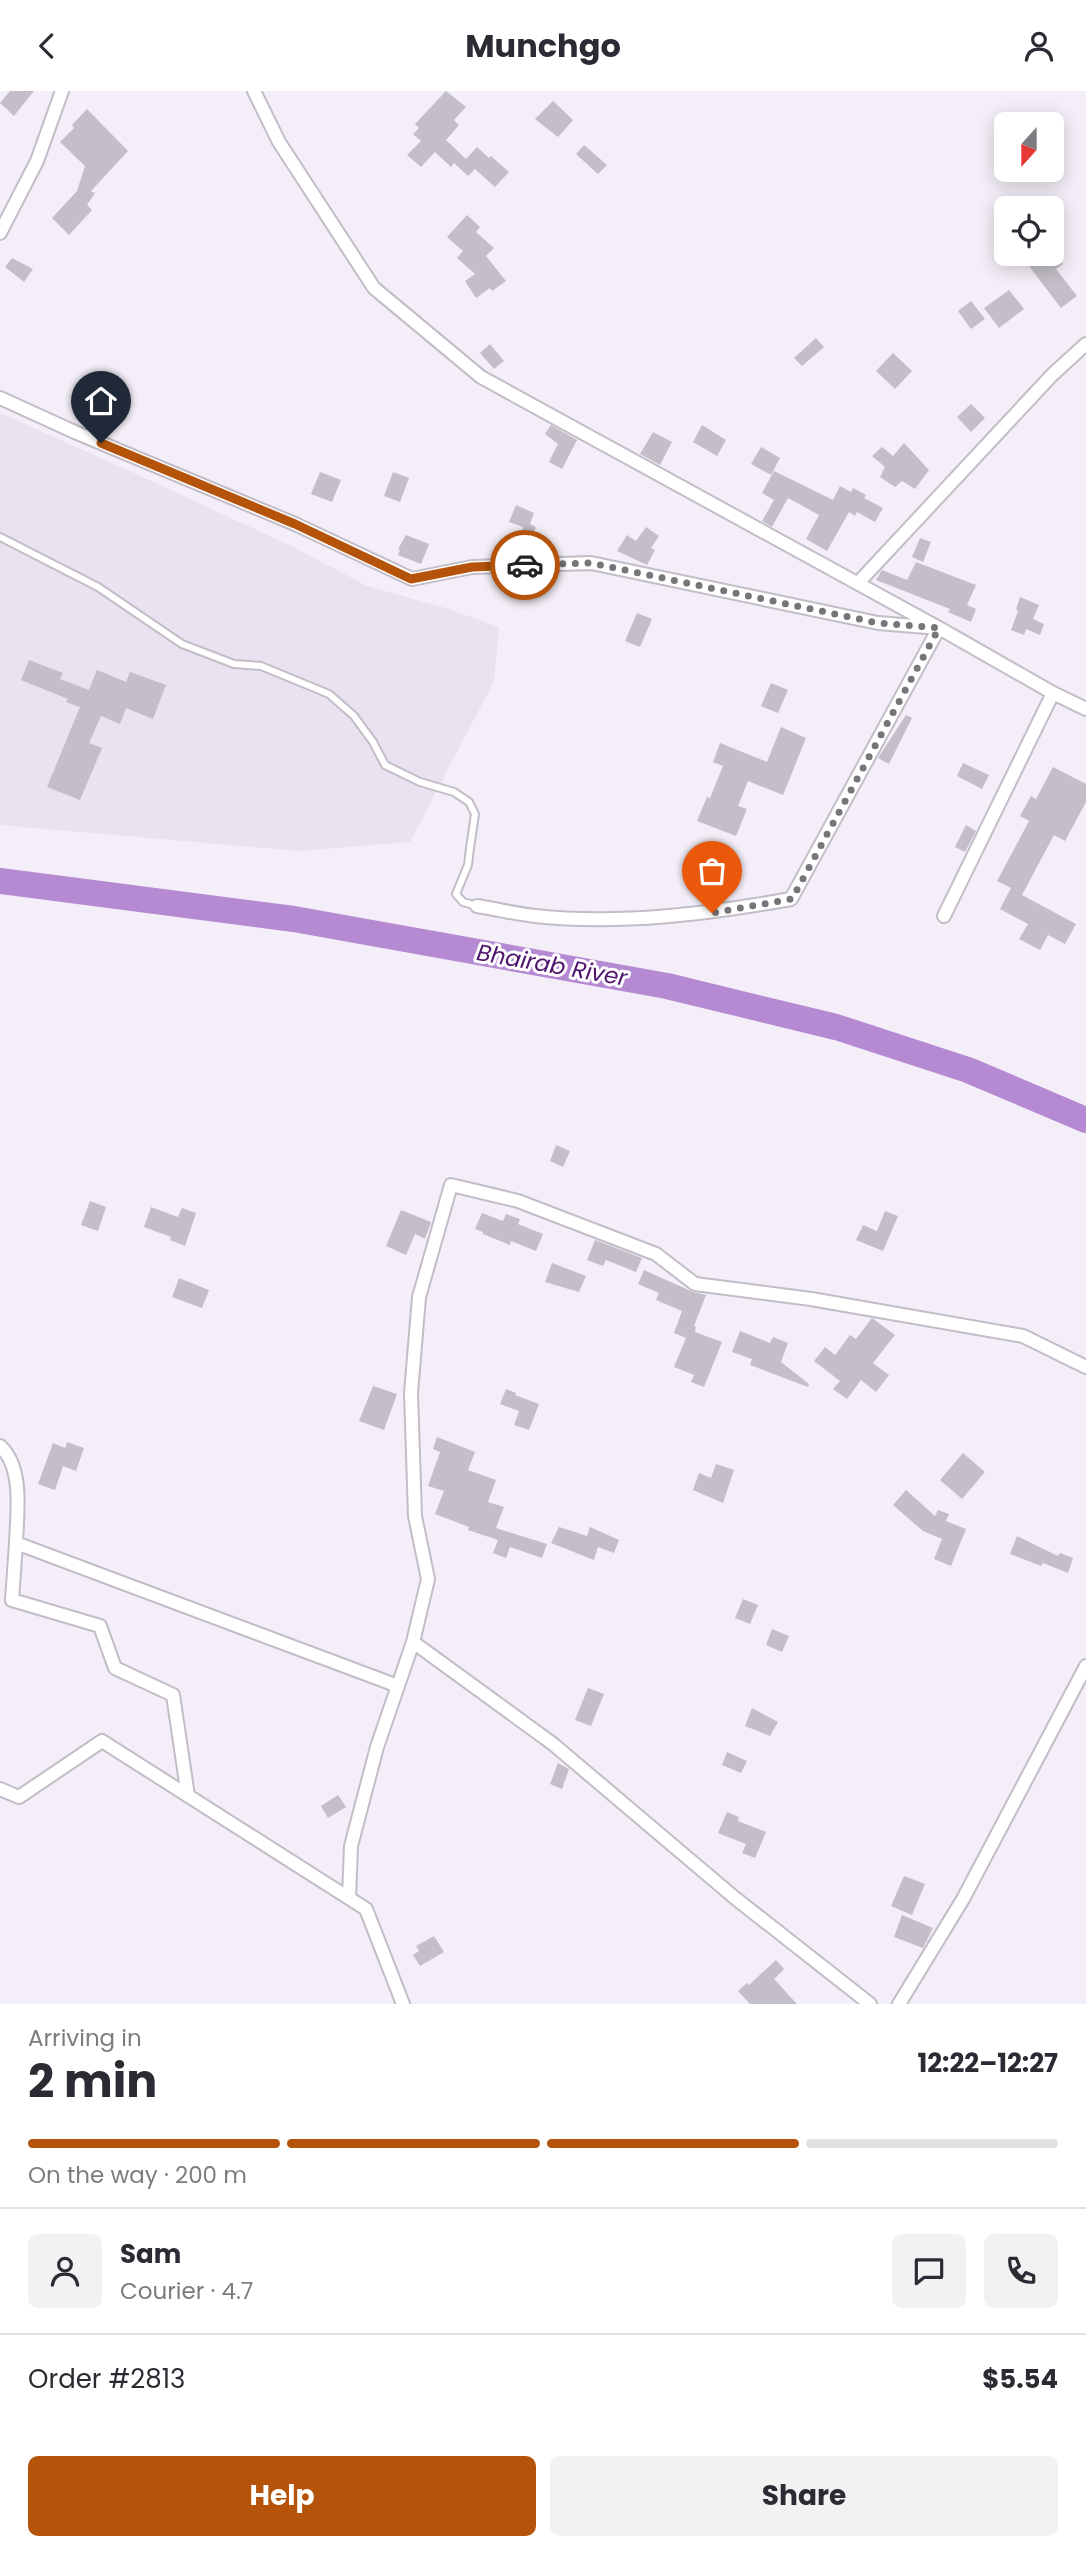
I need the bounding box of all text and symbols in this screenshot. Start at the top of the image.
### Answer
text: Munchgo [465,23,621,68]
icon: back [28,27,66,65]
icon: person [1020,27,1058,65]
north arrow [994,112,1064,182]
map controls [994,112,1064,266]
button: locate [994,196,1064,266]
pin [71,371,131,443]
icon: home [82,382,120,420]
courier [490,530,560,600]
icon: car [506,546,544,584]
pin [682,841,742,913]
icon: bag [693,852,731,890]
water label: Bhairab River [474,936,631,994]
text: Arriving in [28,2022,142,2054]
text: 12:22–12:27 [917,2045,1058,2081]
text: 2 min [28,2049,157,2113]
text: On the way · 200 m [28,2159,247,2191]
button: person [28,2234,102,2308]
button: chat [892,2234,966,2308]
button: phone [984,2234,1058,2308]
text: Sam [120,2236,181,2272]
text: Courier · 4.7 [120,2275,253,2307]
text: Order #2813 [28,2361,185,2397]
text: $5.54 [982,2361,1058,2397]
button: Help [28,2456,536,2536]
button: Share [550,2456,1058,2536]

